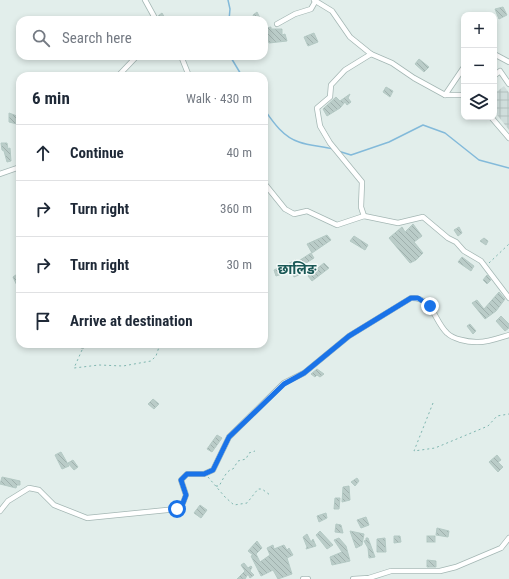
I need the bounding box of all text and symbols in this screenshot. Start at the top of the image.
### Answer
map controls [461,12,497,120]
button: + [461,12,497,48]
search box [16,16,268,60]
icon: search [30,27,52,49]
text: Search here [62,29,132,47]
button: − [461,48,497,84]
button: layers [461,84,497,120]
text: 6 min [32,88,70,108]
text: Walk · 430 m [186,91,252,106]
icon: ahead [32,142,54,164]
text: Continue [70,144,124,162]
text: 40 m [226,145,252,160]
icon: right [32,198,54,220]
text: Turn right [70,200,129,218]
text: 360 m [220,201,252,216]
icon: right [32,254,54,276]
text: Turn right [70,256,129,274]
text: 30 m [226,257,252,272]
district label: छालिङ [278,261,317,277]
route end [421,297,439,315]
icon: arrive [32,310,54,332]
text: Arrive at destination [70,312,193,330]
route start [168,500,186,518]

